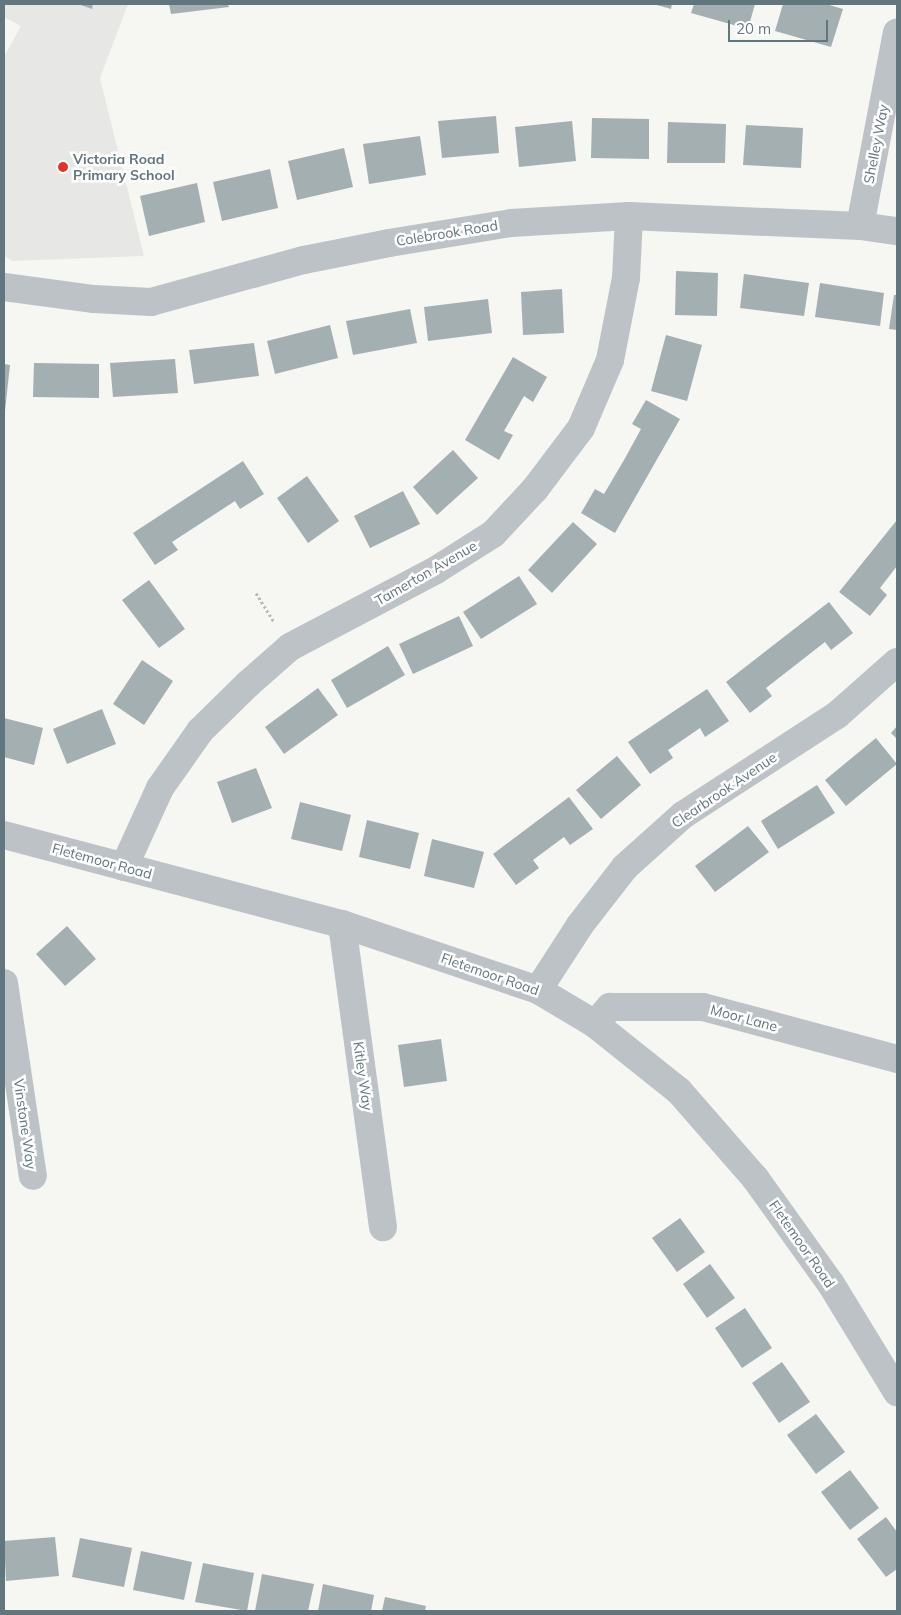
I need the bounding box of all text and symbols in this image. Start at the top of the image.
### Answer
scale bar [731,10,831,42]
text: 20 m [736,19,771,38]
street label: Shelley Way [860,103,892,185]
place label: Victoria Road Primary School [73,151,175,184]
marker: Victoria Road Primary School [57,161,69,173]
street label: Colebrook Road [395,217,499,249]
street label: Tamerton Avenue [372,537,480,609]
street label: Clearbrook Avenue [668,749,780,831]
street label: Fletemoor Road [50,840,154,882]
street label: Fletemoor Road [439,949,541,999]
street label: Moor Lane [709,1001,779,1035]
street label: Kitley Way [350,1040,376,1112]
street label: Vinstone Way [10,1078,40,1170]
street label: Fletemoor Road [766,1197,838,1291]

